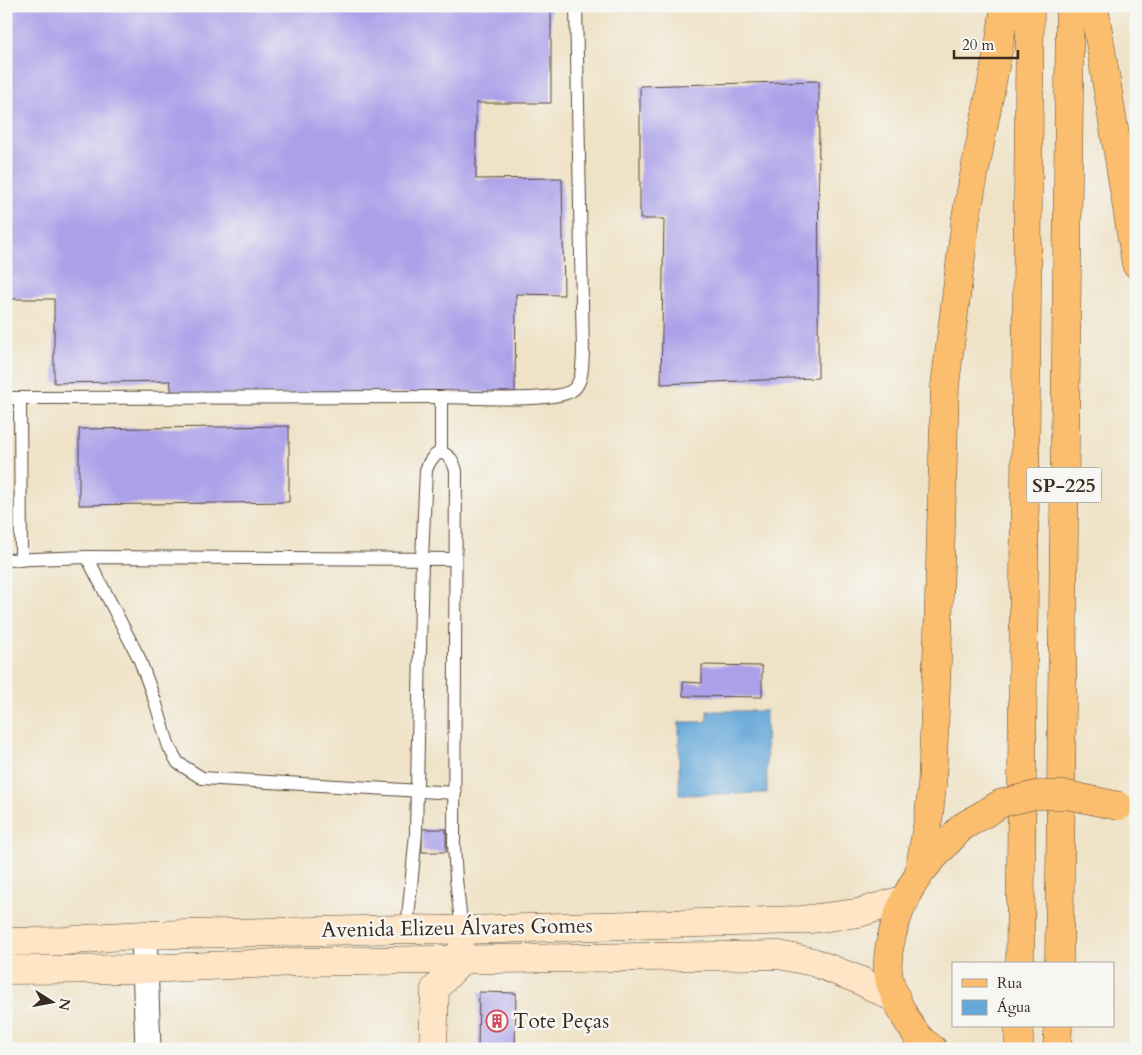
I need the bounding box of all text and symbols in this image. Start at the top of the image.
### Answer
scale bar [954,28,1018,60]
text: 20 m [962,35,994,55]
road number: SP-225 [1026,468,1102,502]
street label: Avenida Elizeu Álvares Gomes [321,911,593,945]
legend [952,962,1114,1028]
text: Rua [997,973,1023,993]
north arrow [28,978,78,1028]
text: N [54,997,75,1012]
text: Água [997,997,1031,1017]
place label: Tote Peças [513,1007,609,1036]
building icon: Tote Peças [485,1009,509,1033]

